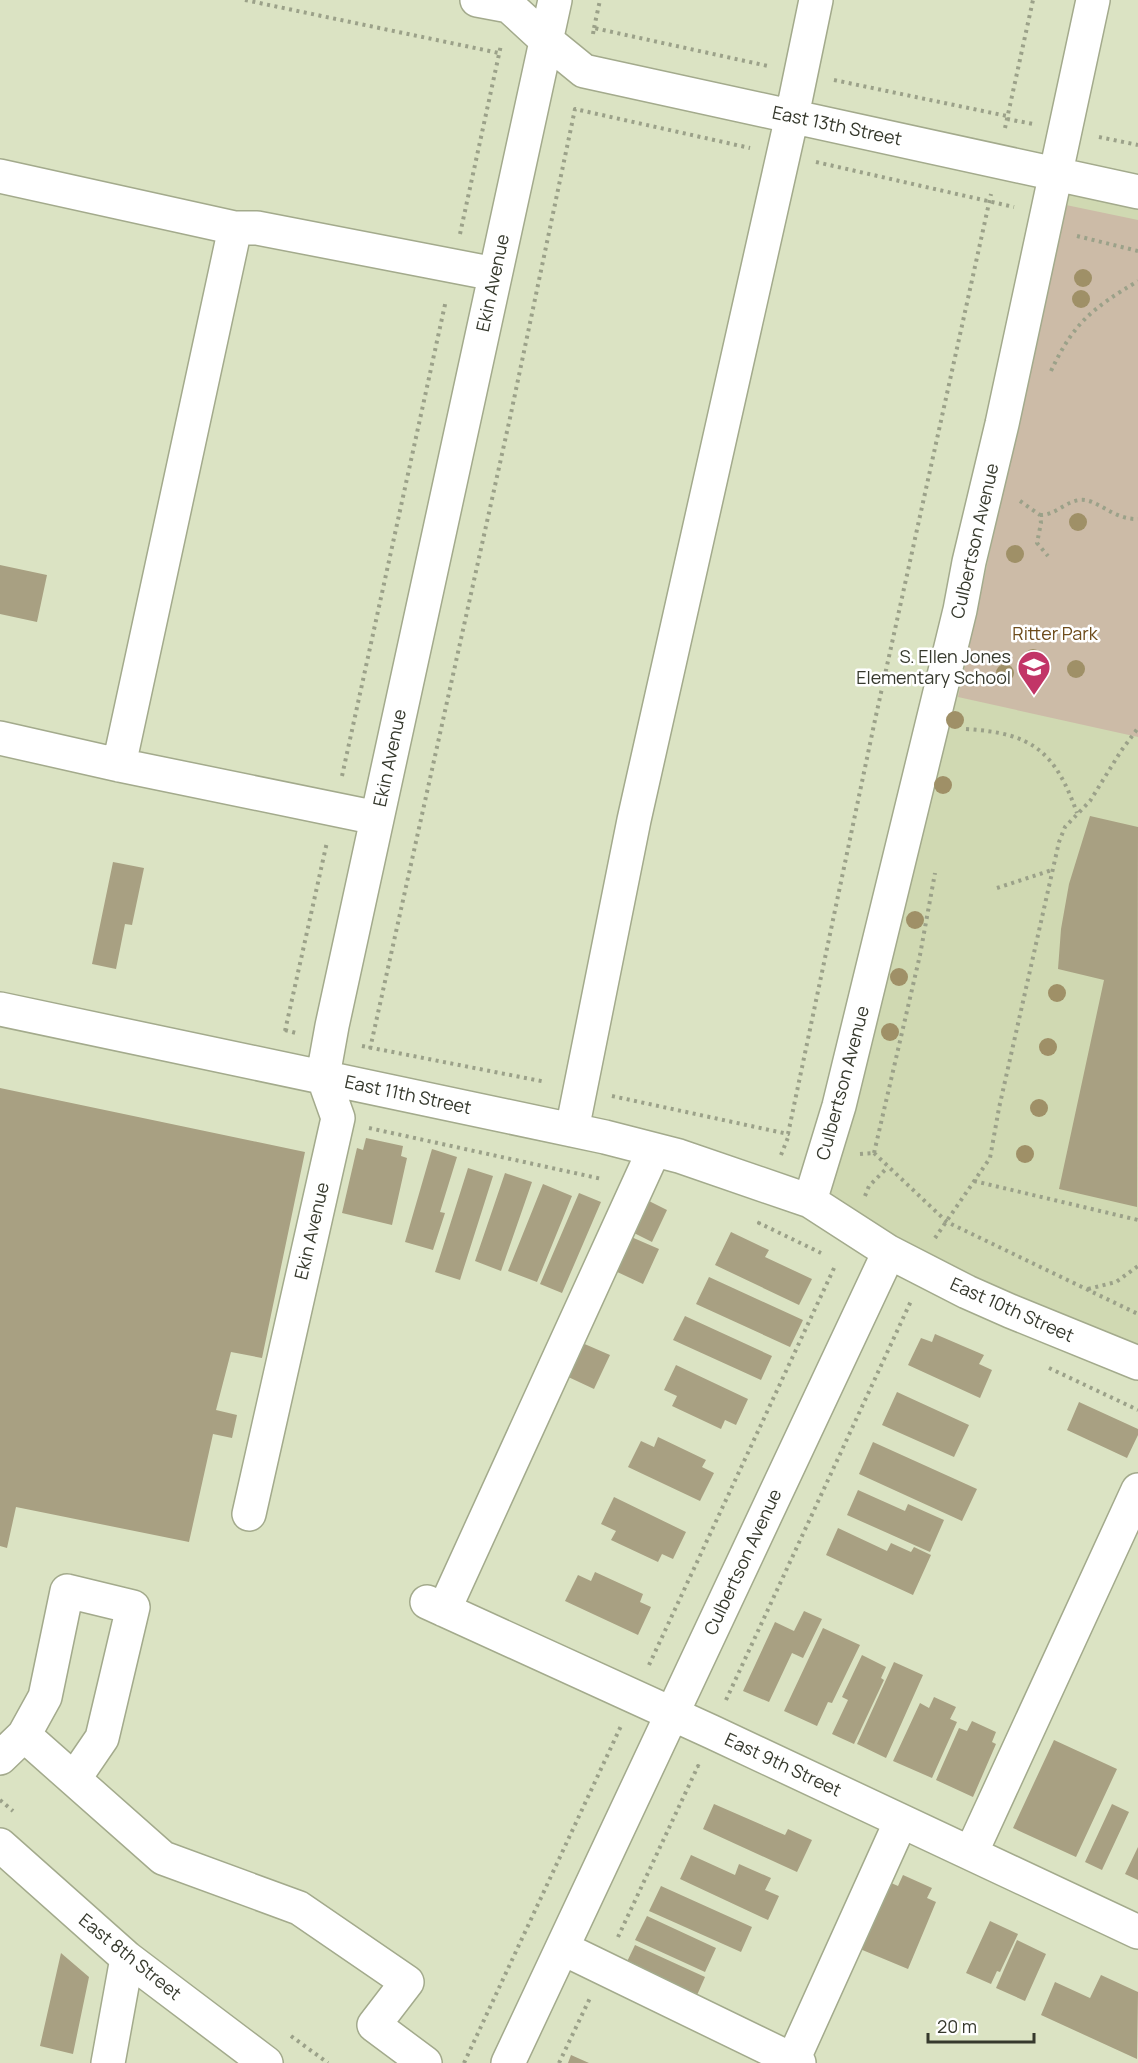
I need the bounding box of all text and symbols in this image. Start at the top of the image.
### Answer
street label: East 13th Street [770,100,904,150]
street label: Ekin Avenue [470,232,514,334]
street label: Culbertson Avenue [944,461,1004,621]
park label: Ritter Park [1012,621,1099,645]
place label: S. Ellen Jones Elementary School [856,644,1011,689]
school or university icon: S. Ellen Jones Elementary School [1016,649,1052,696]
street label: Ekin Avenue [367,707,411,809]
street label: Culbertson Avenue [810,1003,874,1162]
street label: East 11th Street [343,1069,474,1119]
street label: Ekin Avenue [288,1180,334,1282]
street label: East 10th Street [947,1271,1078,1347]
street label: Culbertson Avenue [698,1485,786,1639]
street label: East 9th Street [721,1727,846,1802]
street label: East 8th Street [74,1907,187,2005]
scale bar [928,2006,1034,2044]
text: 20 m [937,2014,977,2038]

